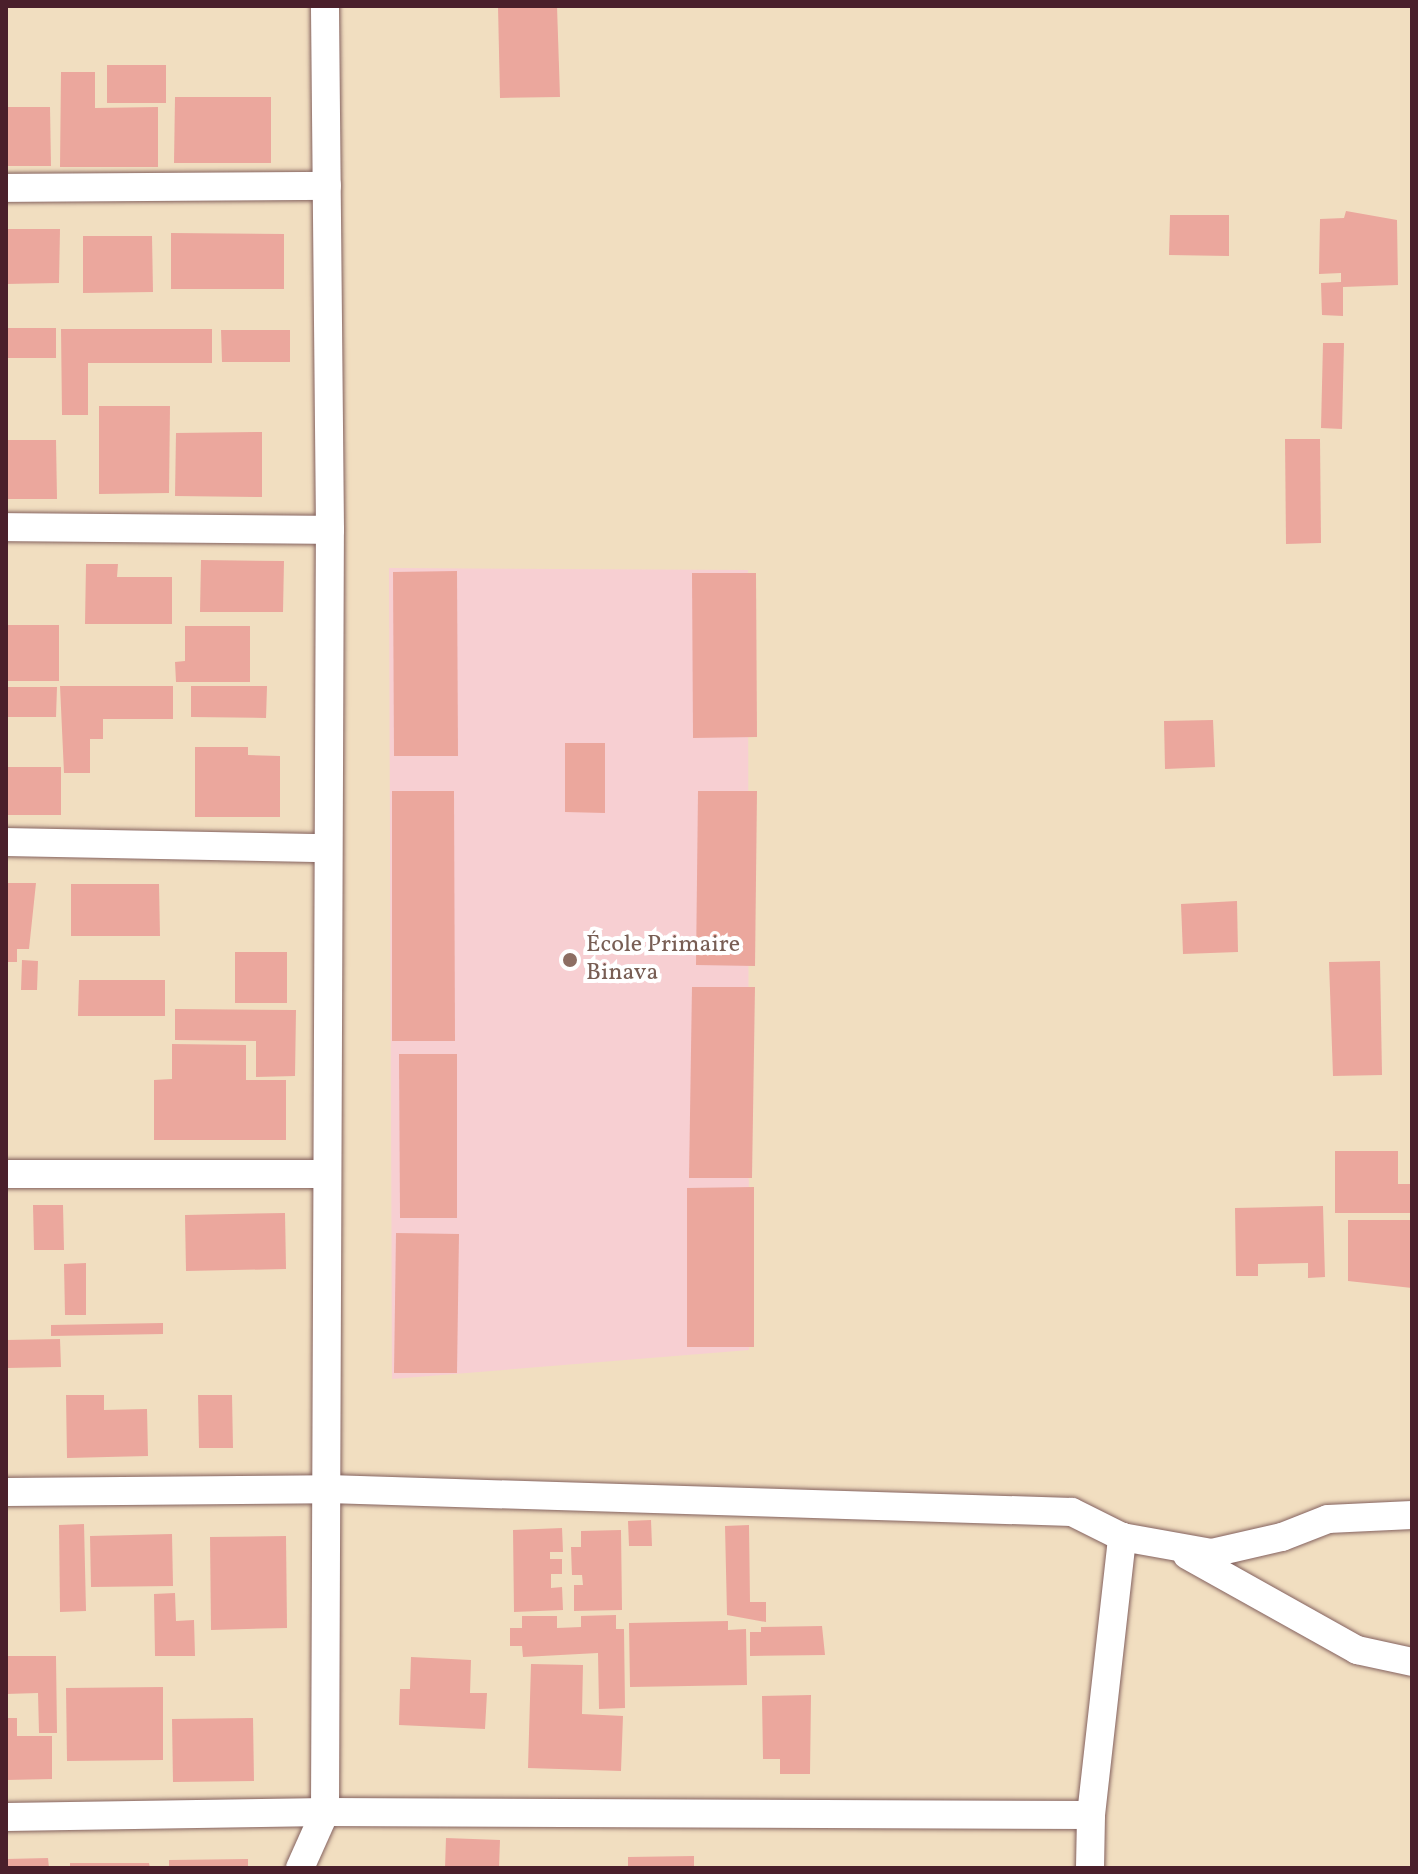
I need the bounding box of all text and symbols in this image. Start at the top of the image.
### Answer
place label: École Primaire Binava [586,932,740,988]
marker: École Primaire Binava [561,951,579,969]

